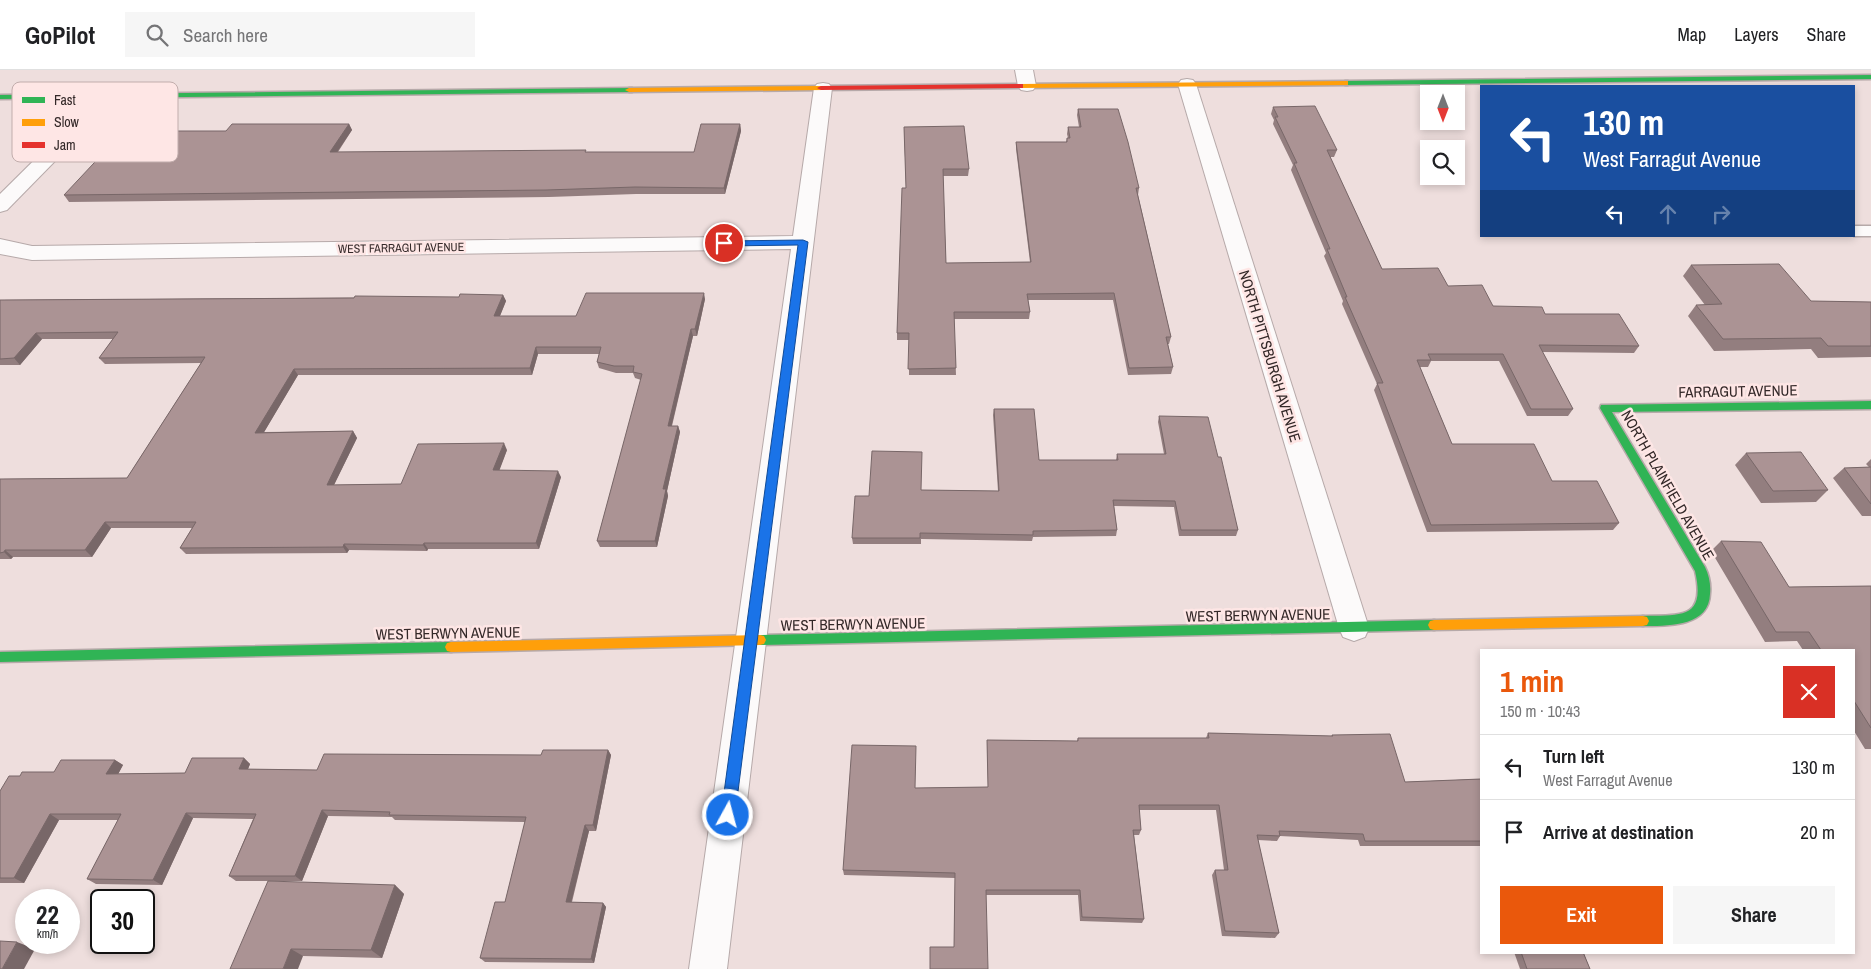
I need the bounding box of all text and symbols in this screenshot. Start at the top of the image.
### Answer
search box [125,12,475,57]
text: GoPilot [25,19,95,51]
icon: search [143,21,171,49]
text: Search here [183,22,268,48]
text: Map [1678,22,1706,47]
text: Layers [1734,22,1779,47]
text: Share [1807,22,1846,47]
legend [12,82,178,162]
north arrow [1420,85,1465,130]
map controls [1420,85,1465,185]
text: Fast [54,91,76,109]
text: 130 m [1583,99,1664,146]
icon: left [1500,105,1565,170]
text: Slow [54,113,80,131]
text: Jam [54,136,76,154]
button: search [1420,140,1465,185]
text: West Farragut Avenue [1583,144,1761,174]
icon: left [1601,200,1629,228]
icon: ahead [1654,200,1682,228]
icon: right [1707,200,1735,228]
pin [703,222,745,264]
icon: arrive [710,229,738,257]
street label: WEST FARRAGUT AVENUE [338,239,464,257]
street label: NORTH PITTSBURGH AVENUE [1234,268,1306,444]
street label: FARRAGUT AVENUE [1678,379,1798,403]
street label: NORTH PLAINFIELD AVENUE [1616,406,1720,564]
street label: WEST BERWYN AVENUE [1185,603,1331,627]
street label: WEST BERWYN AVENUE [780,612,926,636]
street label: WEST BERWYN AVENUE [375,621,521,645]
text: 1 min [1500,661,1564,701]
button: close [1783,666,1835,718]
text: 150 m · 10:43 [1500,700,1580,722]
text: Turn left [1543,743,1604,769]
icon: left [1500,753,1528,781]
text: 130 m [1792,754,1835,780]
text: West Farragut Avenue [1543,769,1672,791]
position arrow [701,788,753,840]
icon: arrive [1500,818,1528,846]
text: Arrive at destination [1543,819,1694,845]
text: 20 m [1800,819,1835,845]
button: Exit [1500,886,1663,944]
button: Share [1673,886,1835,944]
speed limit sign: 30 [90,889,155,954]
text: 22 [36,898,59,932]
text: km/h [37,926,58,942]

